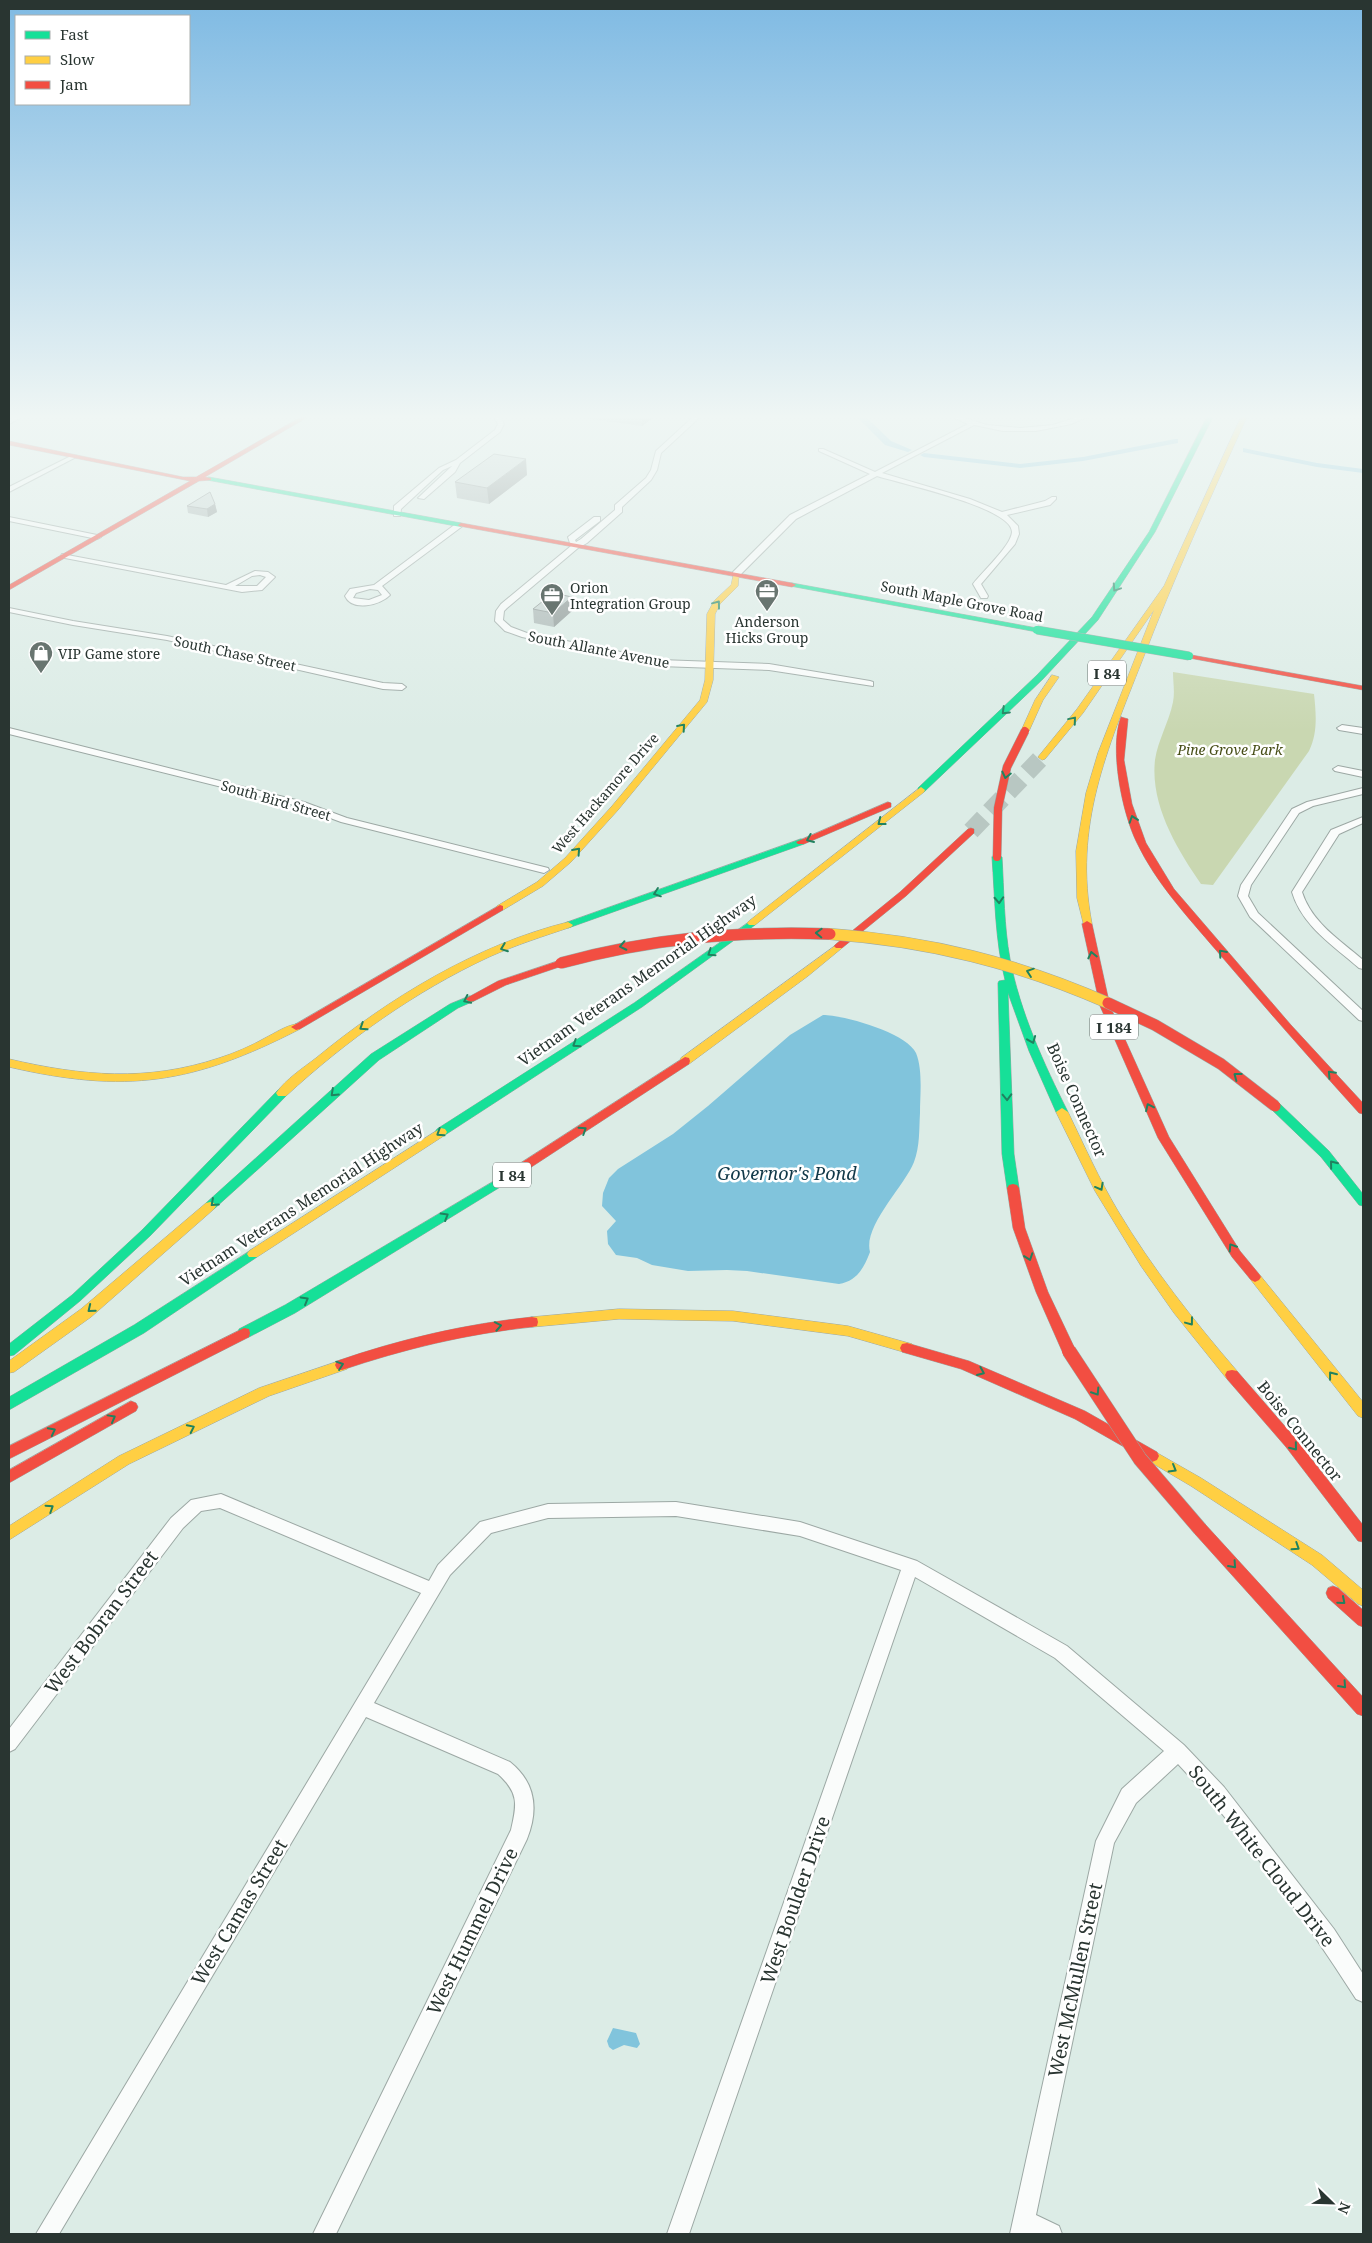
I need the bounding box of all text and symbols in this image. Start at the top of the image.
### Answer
legend [15,15,190,105]
text: Fast [60,24,89,44]
text: Slow [60,49,94,69]
text: Jam [59,74,88,94]
street label: South Maple Grove Road [879,576,1045,626]
place label: Orion Integration Group [570,578,691,613]
office icon: Anderson Hicks Group [754,578,780,612]
office icon: Orion Integration Group [539,582,565,616]
one-way arrow [1113,582,1122,591]
one-way arrow [712,601,720,610]
place label: Anderson Hicks Group [726,612,808,647]
street label: South Allante Avenue [527,626,671,672]
street label: South Chase Street [172,631,298,675]
shop icon: VIP Game store [28,640,54,674]
place label: VIP Game store [58,644,160,663]
road number: I 84 [1088,660,1126,686]
one-way arrow [1002,705,1011,714]
one-way arrow [1067,716,1076,725]
one-way arrow [676,724,685,733]
street label: West Hackamore Drive [547,729,663,857]
park label: Pine Grove Park [1176,740,1284,759]
one-way arrow [1001,771,1012,780]
street label: South Bird Street [219,775,333,825]
one-way arrow [1129,815,1139,824]
one-way arrow [878,816,887,824]
one-way arrow [806,832,815,843]
one-way arrow [571,847,580,856]
one-way arrow [653,887,662,897]
street label: Vietnam Veterans Memorial Highway [514,888,761,1071]
one-way arrow [994,897,1005,905]
one-way arrow [815,927,823,938]
one-way arrow [618,941,627,951]
one-way arrow [500,942,509,953]
one-way arrow [707,947,717,956]
one-way arrow [1219,949,1228,958]
one-way arrow [1087,951,1098,960]
one-way arrow [1026,968,1034,978]
one-way arrow [463,994,472,1005]
road number: I 184 [1090,1014,1138,1040]
one-way arrow [359,1021,368,1030]
one-way arrow [1026,1035,1036,1044]
one-way arrow [572,1038,582,1047]
street label: Boise Connector [1042,1039,1112,1161]
one-way arrow [1328,1070,1337,1079]
one-way arrow [1234,1074,1243,1082]
one-way arrow [330,1087,339,1096]
one-way arrow [1001,1093,1012,1101]
one-way arrow [1145,1103,1156,1112]
street label: Vietnam Veterans Memorial Highway [175,1116,428,1291]
one-way arrow [436,1127,446,1136]
one-way arrow [577,1127,586,1137]
water label: Governor's Pond [717,1161,857,1185]
one-way arrow [1330,1161,1338,1170]
road number: I 84 [493,1162,531,1188]
one-way arrow [1094,1182,1104,1191]
one-way arrow [211,1197,220,1206]
one-way arrow [439,1213,448,1223]
one-way arrow [1229,1243,1238,1252]
one-way arrow [1024,1252,1034,1261]
one-way arrow [300,1296,309,1306]
one-way arrow [88,1303,97,1311]
one-way arrow [1184,1316,1193,1326]
one-way arrow [493,1321,502,1331]
one-way arrow [336,1361,344,1371]
one-way arrow [976,1366,985,1377]
one-way arrow [1329,1371,1338,1380]
street label: Boise Connector [1253,1376,1348,1486]
one-way arrow [1090,1386,1099,1395]
one-way arrow [107,1414,116,1424]
one-way arrow [186,1423,195,1434]
one-way arrow [47,1427,56,1437]
one-way arrow [1288,1441,1296,1450]
one-way arrow [1167,1462,1176,1472]
one-way arrow [44,1505,53,1514]
one-way arrow [1290,1540,1299,1550]
street label: West Bobran Street [38,1545,164,1699]
one-way arrow [1227,1559,1236,1568]
one-way arrow [1337,1595,1346,1604]
one-way arrow [1337,1680,1346,1689]
street label: South White Cloud Drive [1183,1760,1341,1952]
street label: West Boulder Drive [754,1812,836,1988]
street label: West Camas Street [185,1834,293,1990]
street label: West Hummel Drive [420,1843,524,2019]
street label: West McMullen Street [1042,1880,1108,2080]
north arrow [1307,2178,1357,2228]
text: N [1334,2199,1355,2217]

